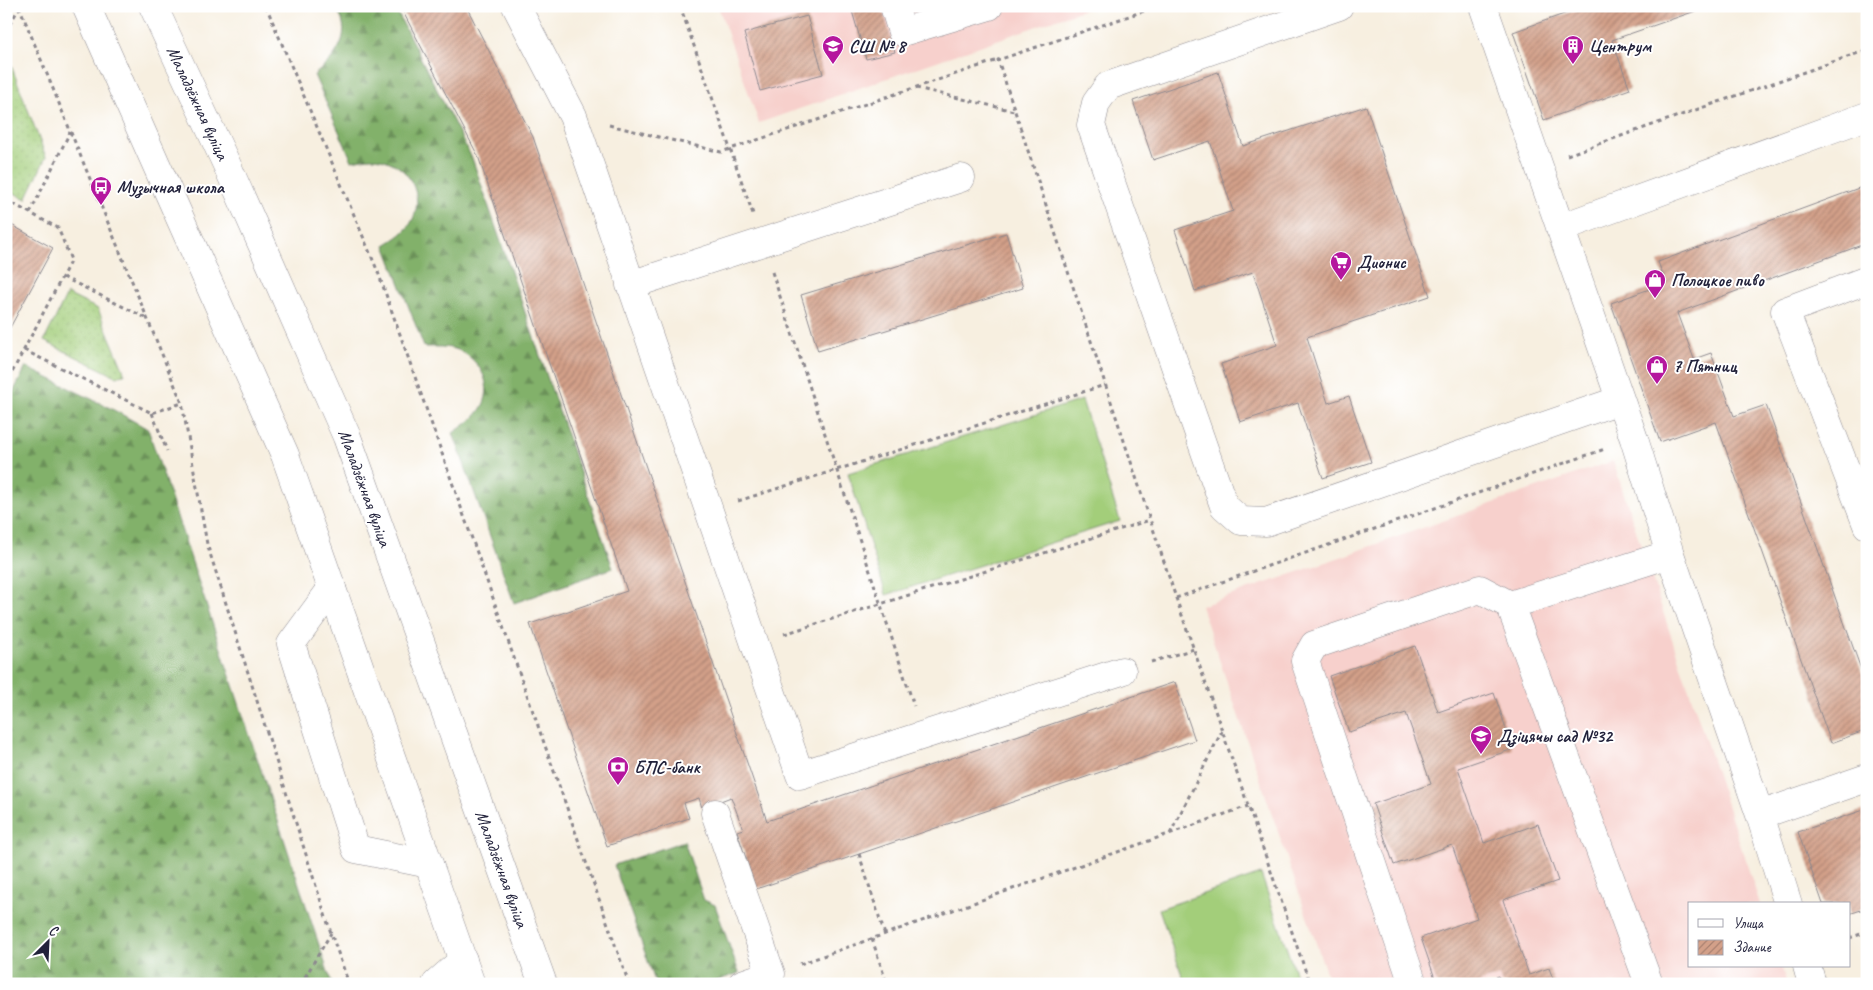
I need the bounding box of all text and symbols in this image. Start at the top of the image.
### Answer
school or university icon: СШ № 8 [821,34,845,65]
building icon: Центрум [1561,34,1585,65]
place label: СШ № 8 [849,35,907,57]
place label: Центрум [1589,35,1652,57]
street label: Маладзёжная вуліца [162,43,234,164]
bus stop icon: Музычная школа [89,175,113,206]
place label: Музычная школа [117,176,226,199]
supermarket icon: Дионис [1329,250,1353,281]
place label: Дионис [1357,251,1407,273]
shop icon: Полоцкое пиво [1643,268,1667,299]
place label: Полоцкое пиво [1671,269,1765,291]
shop icon: 7 Пятниц [1645,354,1669,385]
place label: 7 Пятниц [1673,355,1738,377]
street label: Маладзёжная вуліца [334,426,397,551]
school or university icon: Дзіцячы сад №32 [1469,724,1493,755]
place label: Дзіцячы сад №32 [1497,725,1614,748]
bank icon: БПС-банк [606,755,630,786]
place label: БПС-банк [634,756,702,778]
street label: Маладзёжная вуліца [471,807,534,932]
legend [1688,902,1850,968]
text: Улица [1733,914,1764,933]
north arrow [22,918,72,968]
text: С [46,921,62,941]
text: Здание [1733,938,1772,957]

